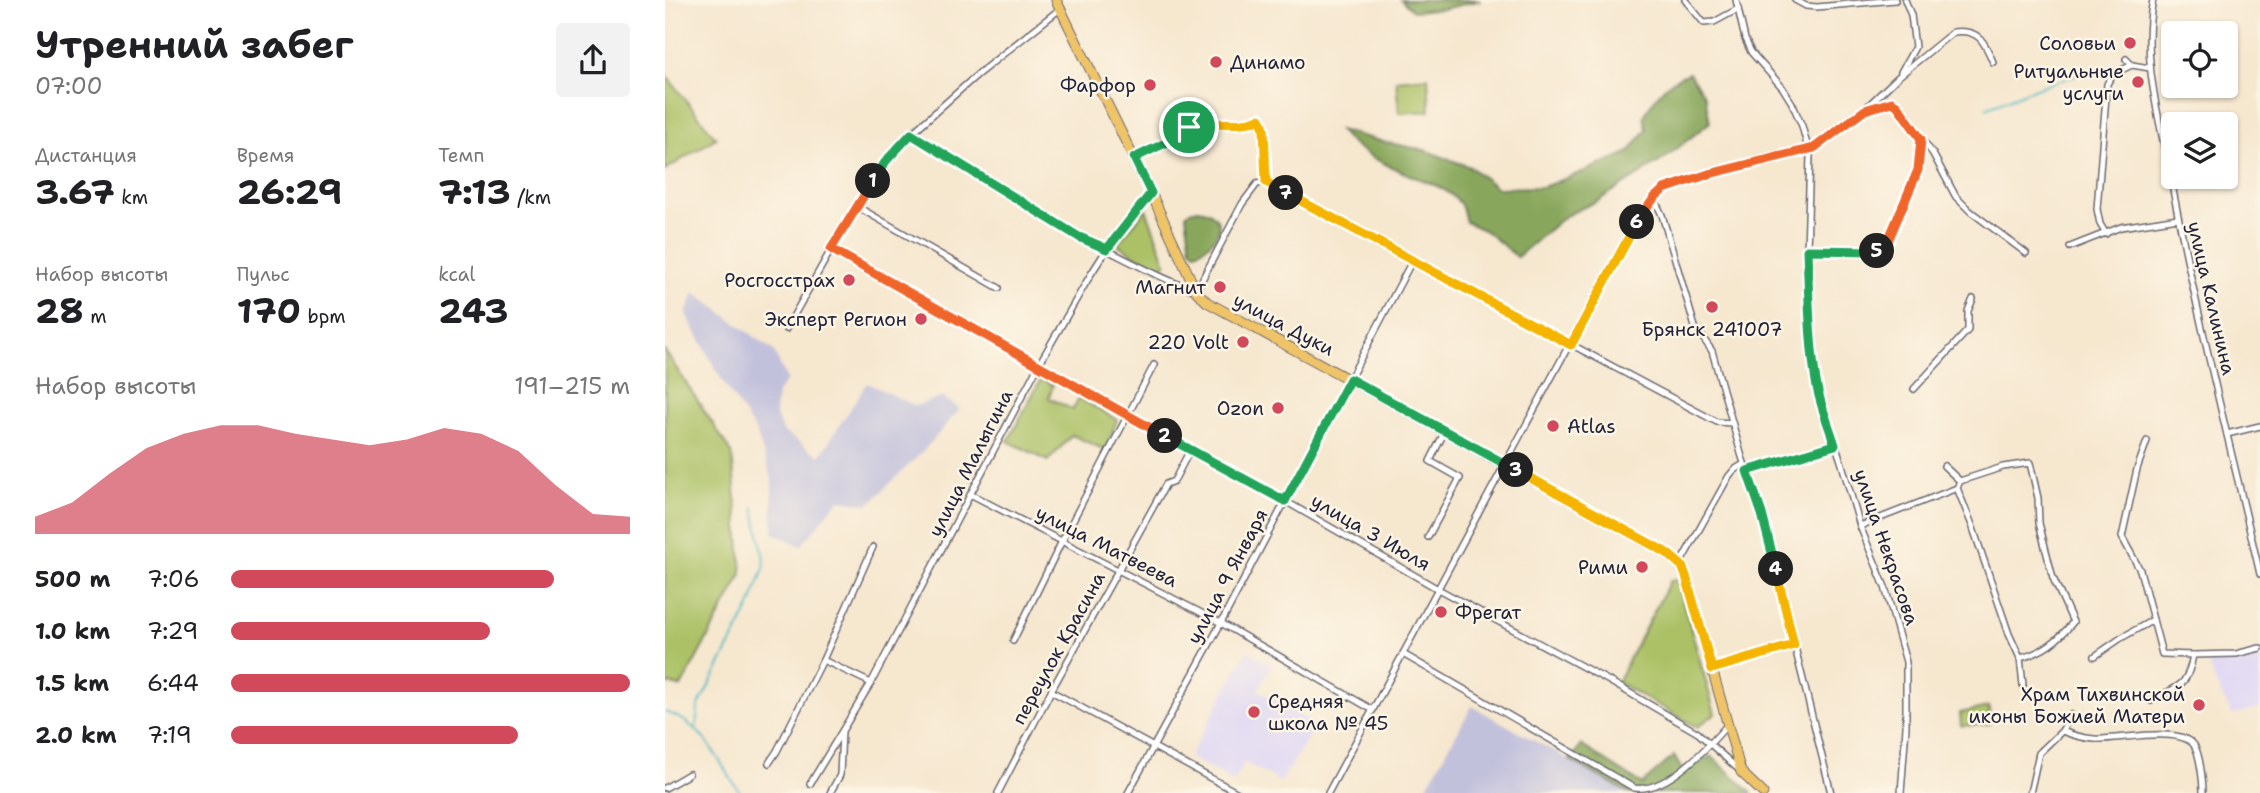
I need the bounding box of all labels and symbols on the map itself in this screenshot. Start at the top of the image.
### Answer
place label: Соловьи [2039,31,2116,56]
marker: Соловьи [2122,35,2138,51]
place label: Динамо [1230,50,1306,75]
marker: Динамо [1208,54,1224,70]
place label: Ритуальные услуги [2014,59,2124,106]
place label: Фарфор [1060,73,1136,98]
marker: Ритуальные услуги [2130,74,2146,90]
marker: Фарфор [1142,77,1158,93]
pin [1159,97,1219,157]
pin: 1 [855,164,891,198]
pin: 7 [1269,176,1303,210]
pin: 6 [1619,204,1655,240]
street label: улица Калинина [2182,219,2241,378]
pin: 5 [1859,233,1895,268]
place label: Росгосстрах [724,268,835,293]
marker: Росгосстрах [841,272,857,288]
place label: Магнит [1135,275,1206,300]
marker: Магнит [1212,279,1228,295]
street label: улица Дуки [1229,287,1339,362]
marker: Брянск 241007 [1704,299,1720,315]
place label: Эксперт Регион [765,307,907,332]
marker: Эксперт Регион [913,311,929,327]
place label: Брянск 241007 [1642,317,1782,342]
place label: 220 Volt [1147,330,1229,355]
marker: 220 Volt [1235,334,1251,350]
street label: улица Малыгина [923,385,1018,541]
place label: Ozon [1217,396,1264,421]
marker: Ozon [1270,400,1286,416]
place label: Atlas [1567,414,1616,439]
pin: 2 [1147,418,1183,453]
marker: Atlas [1545,418,1561,434]
pin: 3 [1499,452,1533,488]
street label: улица Некрасова [1848,466,1925,629]
street label: улица 3 Июля [1307,488,1435,577]
street label: улица Матвеева [1032,500,1182,593]
street label: улица 9 Января [1181,504,1274,648]
pin: 4 [1759,552,1793,586]
place label: Рими [1578,555,1628,580]
marker: Рими [1634,559,1650,575]
street label: переулок Красина [1006,567,1111,729]
place label: Фрегат [1455,600,1522,625]
marker: Фрегат [1433,604,1449,620]
place label: Храм Тихвинской иконы Божией Матери [1968,682,2185,729]
place label: Средняя школа № 45 [1268,689,1388,736]
marker: Храм Тихвинской иконы Божией Матери [2191,697,2207,713]
marker: Средняя школа № 45 [1246,704,1262,720]

